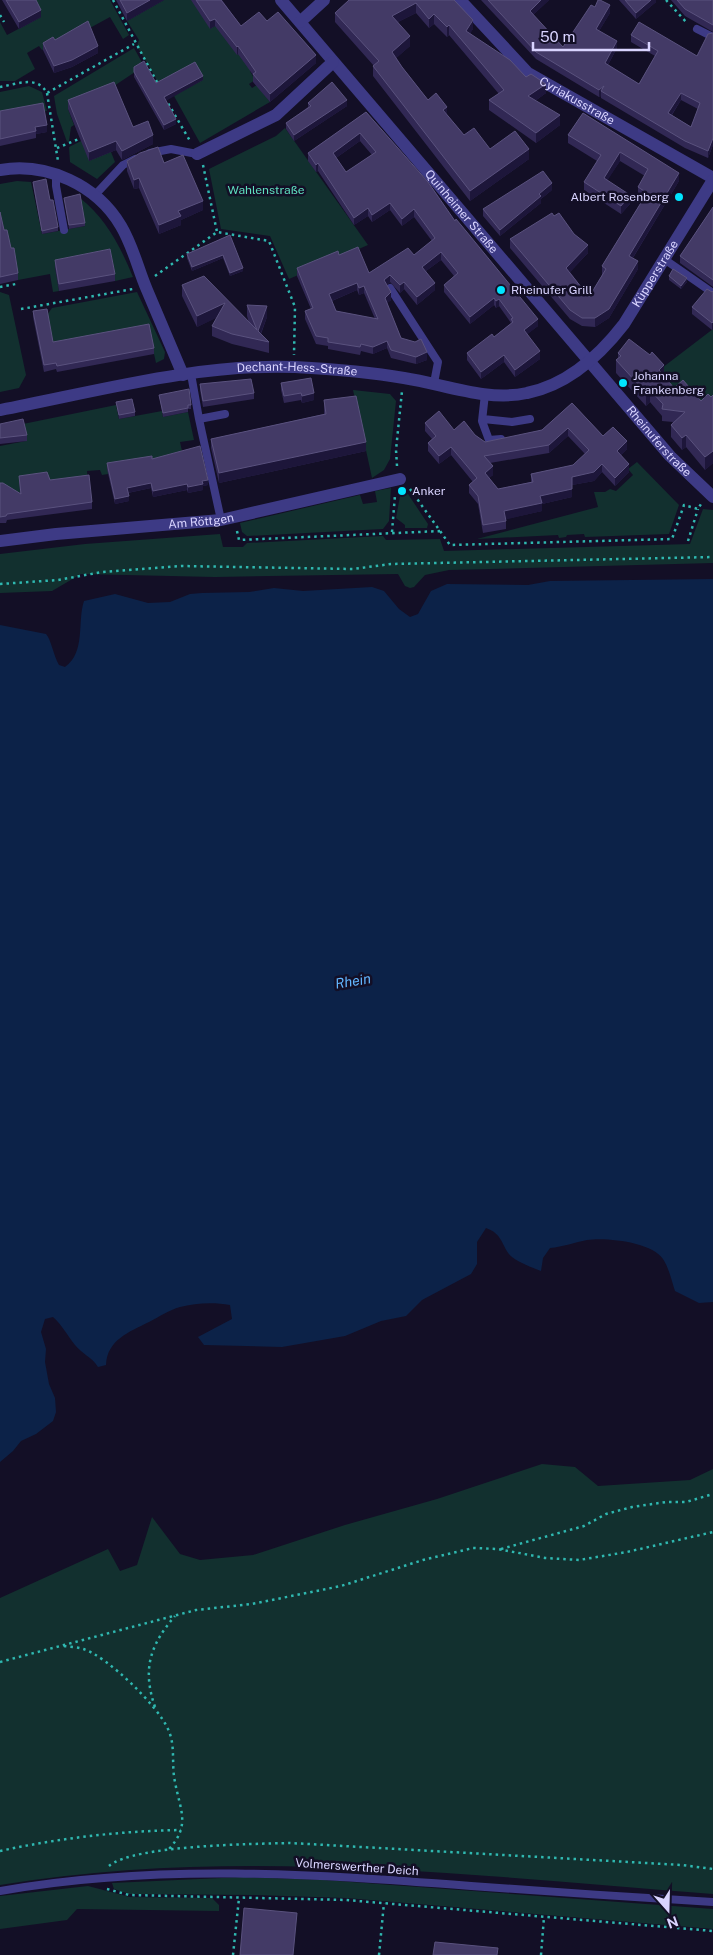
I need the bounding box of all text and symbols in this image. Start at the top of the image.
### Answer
scale bar [533,20,649,52]
text: 50 m [540,28,575,45]
street label: Cyriakusstraße [537,74,617,128]
street label: Quinheimer Straße [422,167,501,256]
park label: Wahlenstraße [227,183,305,197]
place label: Albert Rosenberg [570,190,669,204]
marker: Albert Rosenberg [673,191,685,203]
street label: Küpperstraße [629,237,681,310]
place label: Rheinufer Grill [511,283,593,297]
marker: Rheinufer Grill [495,284,507,296]
street label: Dechant-Hess-Straße [236,360,358,379]
place label: Johanna Frankenberg [633,369,704,397]
marker: Johanna Frankenberg [617,377,629,389]
street label: Rheinuferstraße [623,403,694,480]
place label: Anker [412,484,446,498]
marker: Anker [396,485,408,497]
street label: Am Röttgen [167,510,235,531]
water label: Rhein [334,970,372,992]
street label: Volmerswerther Deich [295,1856,419,1878]
north arrow [643,1885,693,1935]
text: N [665,1913,680,1932]

